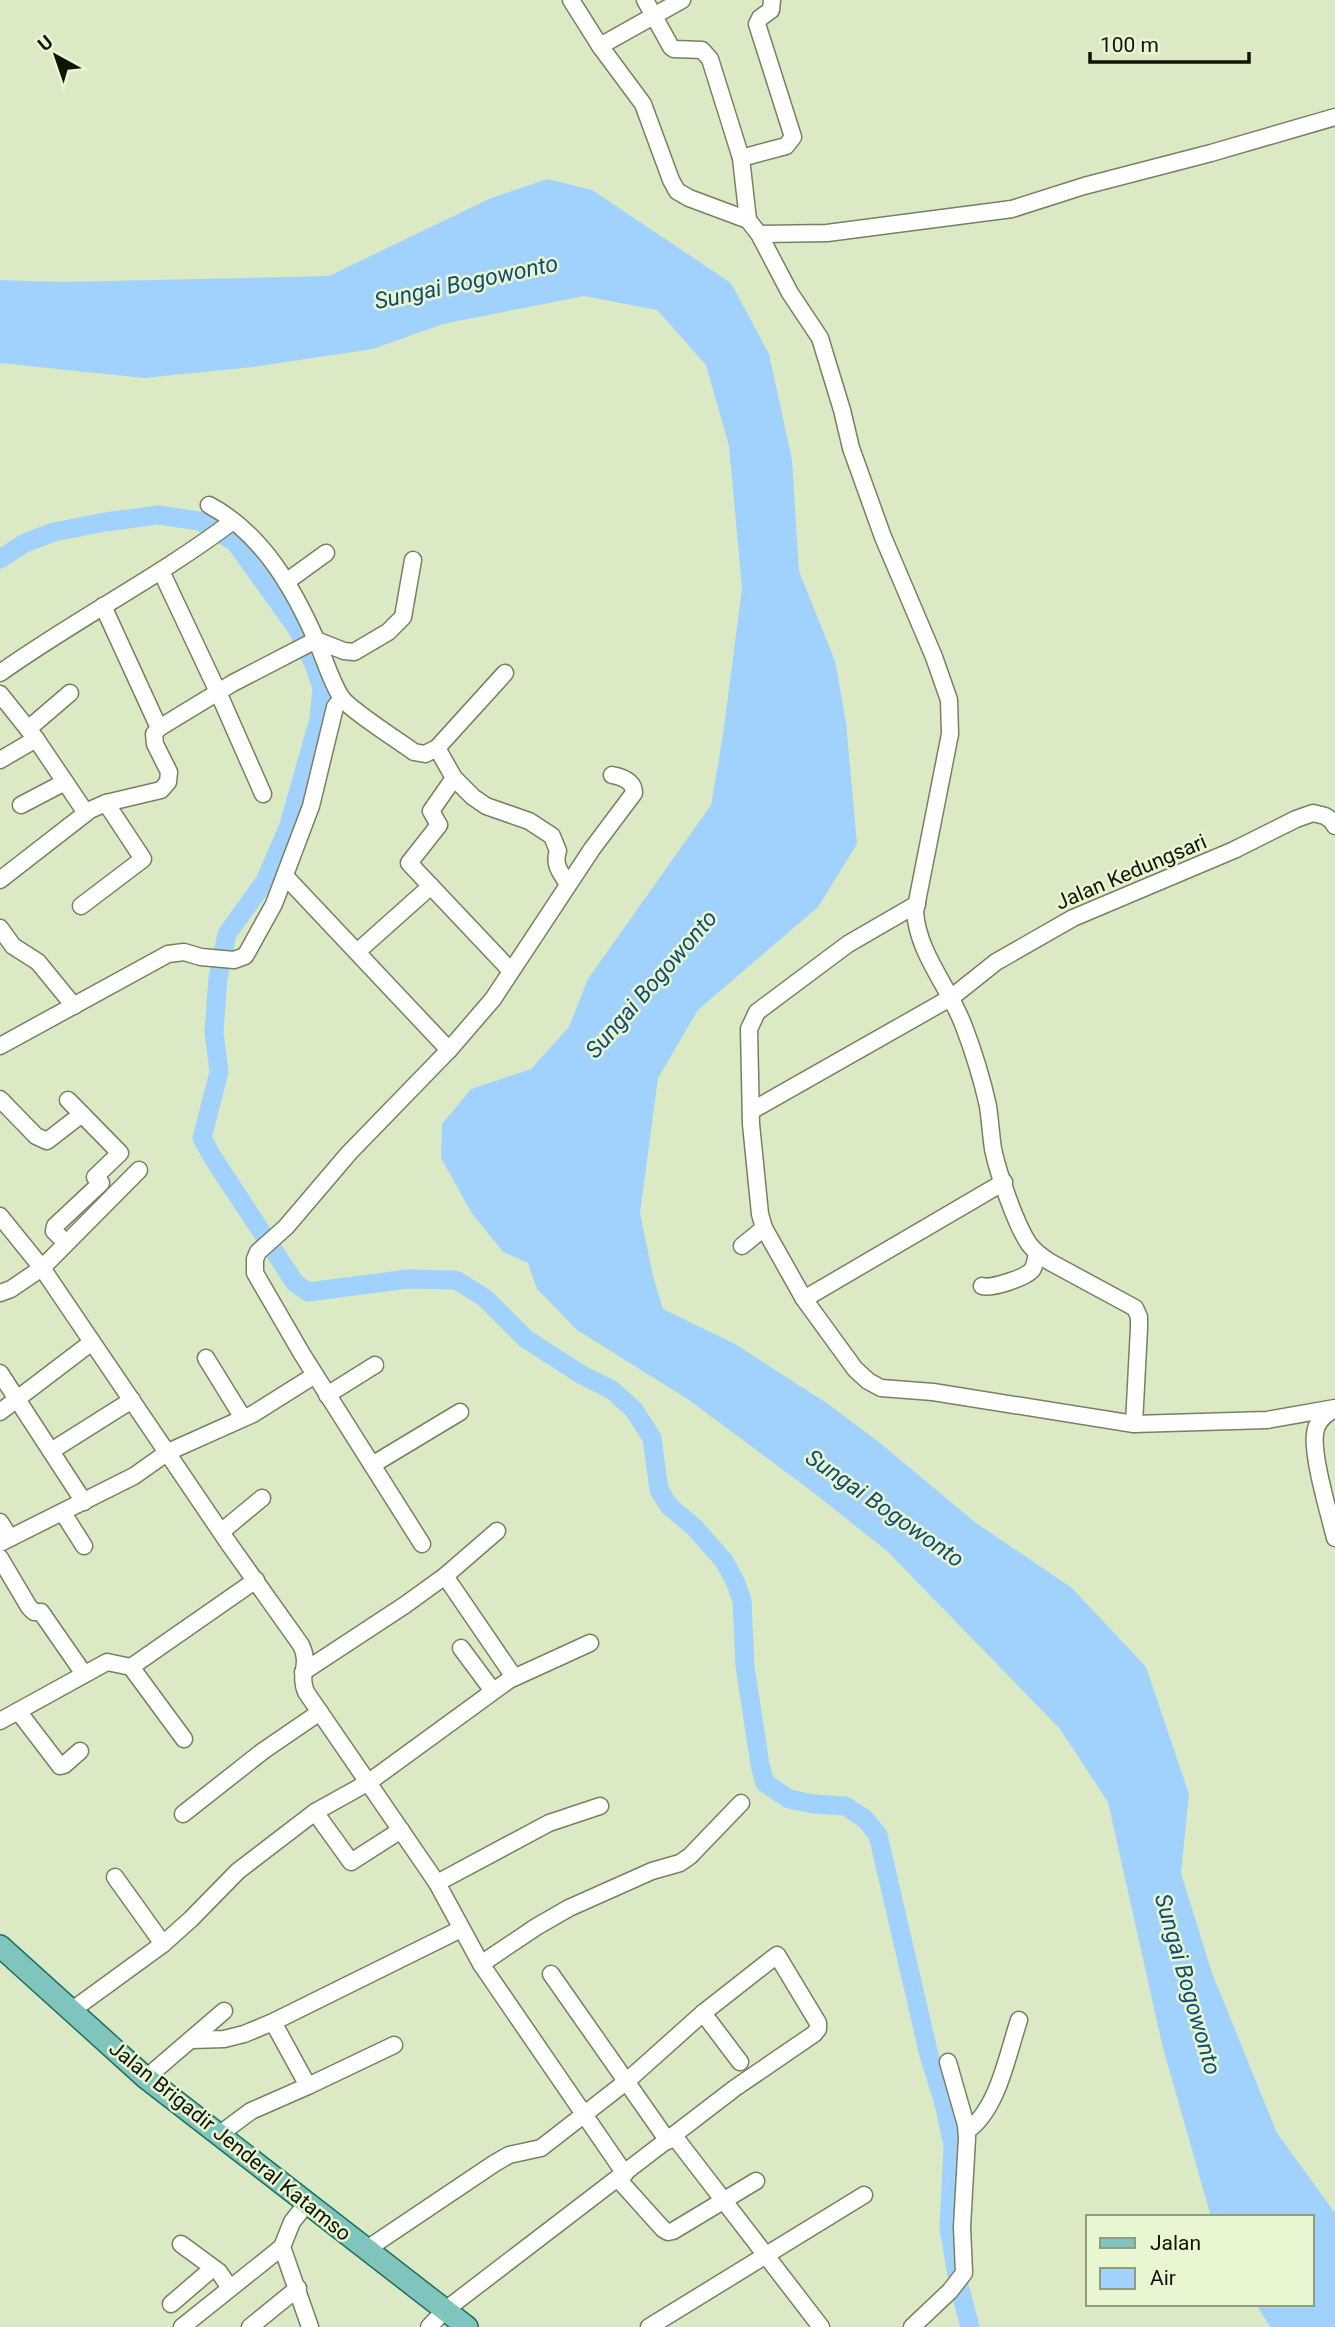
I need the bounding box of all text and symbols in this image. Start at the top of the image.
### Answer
north arrow [21,21,91,91]
scale bar [1090,21,1249,65]
text: U [33,31,58,56]
text: 100 m [1100,33,1159,57]
water label: Sungai Bogowonto [372,250,560,315]
street label: Jalan Kedungsari [1052,829,1210,915]
water label: Sungai Bogowonto [580,905,723,1064]
water label: Sungai Bogowonto [800,1444,969,1573]
water label: Sungai Bogowonto [1149,1890,1226,2078]
street label: Jalan Brigadir Jenderal Katamso [104,2036,356,2246]
legend [1086,2215,1314,2306]
text: Jalan [1150,2231,1201,2255]
text: Air [1150,2266,1176,2290]

